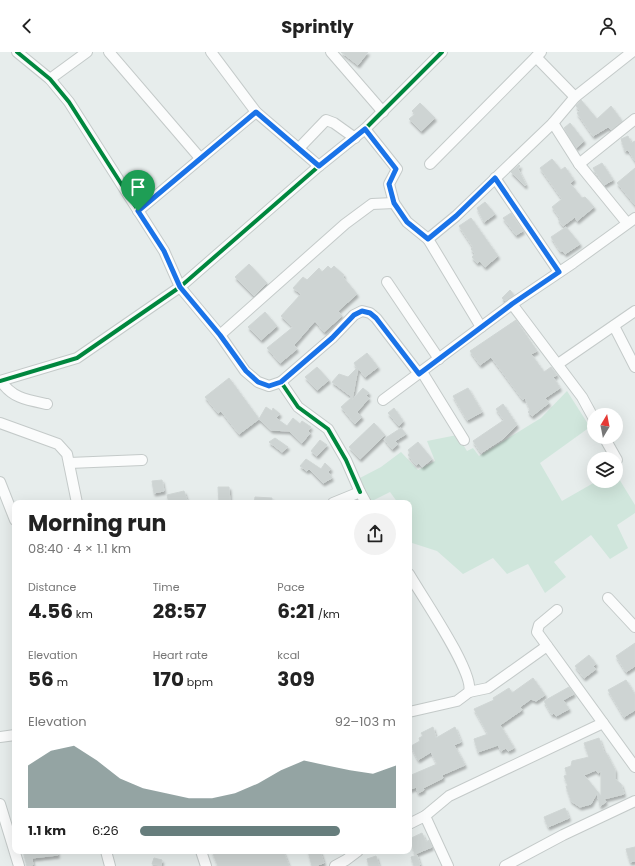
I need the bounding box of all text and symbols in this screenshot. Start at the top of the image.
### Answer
text: Sprintly [281,14,354,39]
icon: back [16,15,38,37]
icon: person [597,15,619,37]
pin [121,170,155,211]
icon: arrive [127,176,149,198]
north arrow [587,408,623,444]
map controls [587,408,623,488]
button: layers [587,452,623,488]
text: Morning run [28,508,166,539]
button: share [354,513,396,555]
text: 08:40 · 4 × 1.1 km [28,539,131,558]
text: Distance [28,579,76,595]
text: Time [153,579,179,595]
text: Pace [277,579,305,595]
text: 4.56 [28,597,73,625]
text: 28:57 [153,597,206,625]
text: 6:21 [277,597,315,625]
text: km [73,606,93,622]
text: /km [315,606,340,622]
text: Elevation [28,647,78,663]
text: Heart rate [153,647,208,663]
text: kcal [277,647,300,663]
text: 56 [28,665,54,693]
text: 170 [153,665,184,693]
text: 309 [277,665,315,693]
text: m [54,674,68,690]
text: bpm [184,674,213,690]
text: Elevation [28,712,87,731]
text: 92–103 m [335,712,396,731]
text: 1.1 km [28,821,66,840]
text: 6:26 [92,821,119,840]

